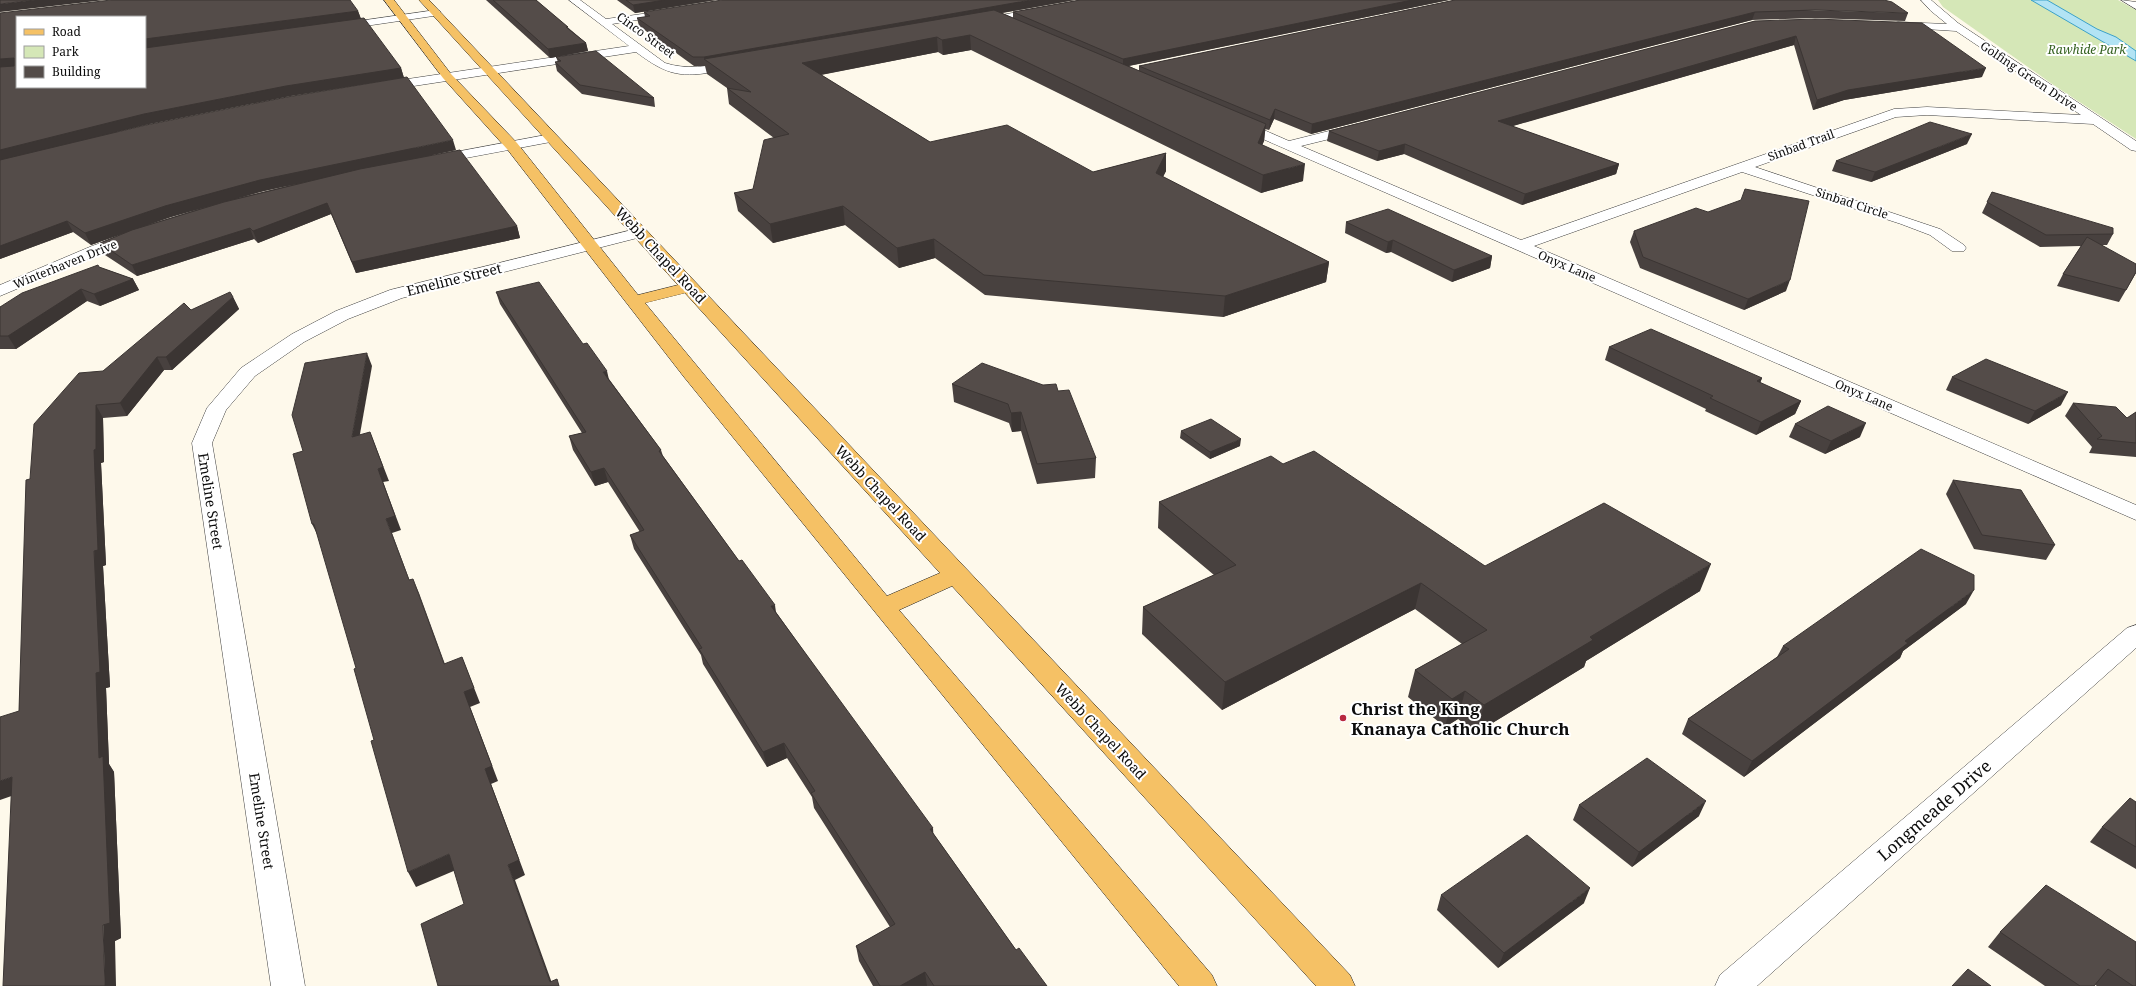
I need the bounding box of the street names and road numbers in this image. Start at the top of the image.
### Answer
street label: Cinco Street [613,8,679,62]
street label: Golfing Green Drive [1977,37,2081,115]
street label: Sinbad Trail [1765,125,1837,165]
street label: Sinbad Circle [1813,183,1891,223]
street label: Webb Chapel Road [611,203,711,308]
street label: Winterhaven Drive [11,235,119,293]
street label: Onyx Lane [1535,246,1599,286]
street label: Emeline Street [404,258,504,300]
street label: Onyx Lane [1832,375,1896,415]
street label: Webb Chapel Road [831,441,931,546]
street label: Emeline Street [194,451,228,551]
street label: Webb Chapel Road [1051,679,1151,784]
street label: Longmeade Drive [1872,754,1996,866]
street label: Emeline Street [245,771,279,871]

